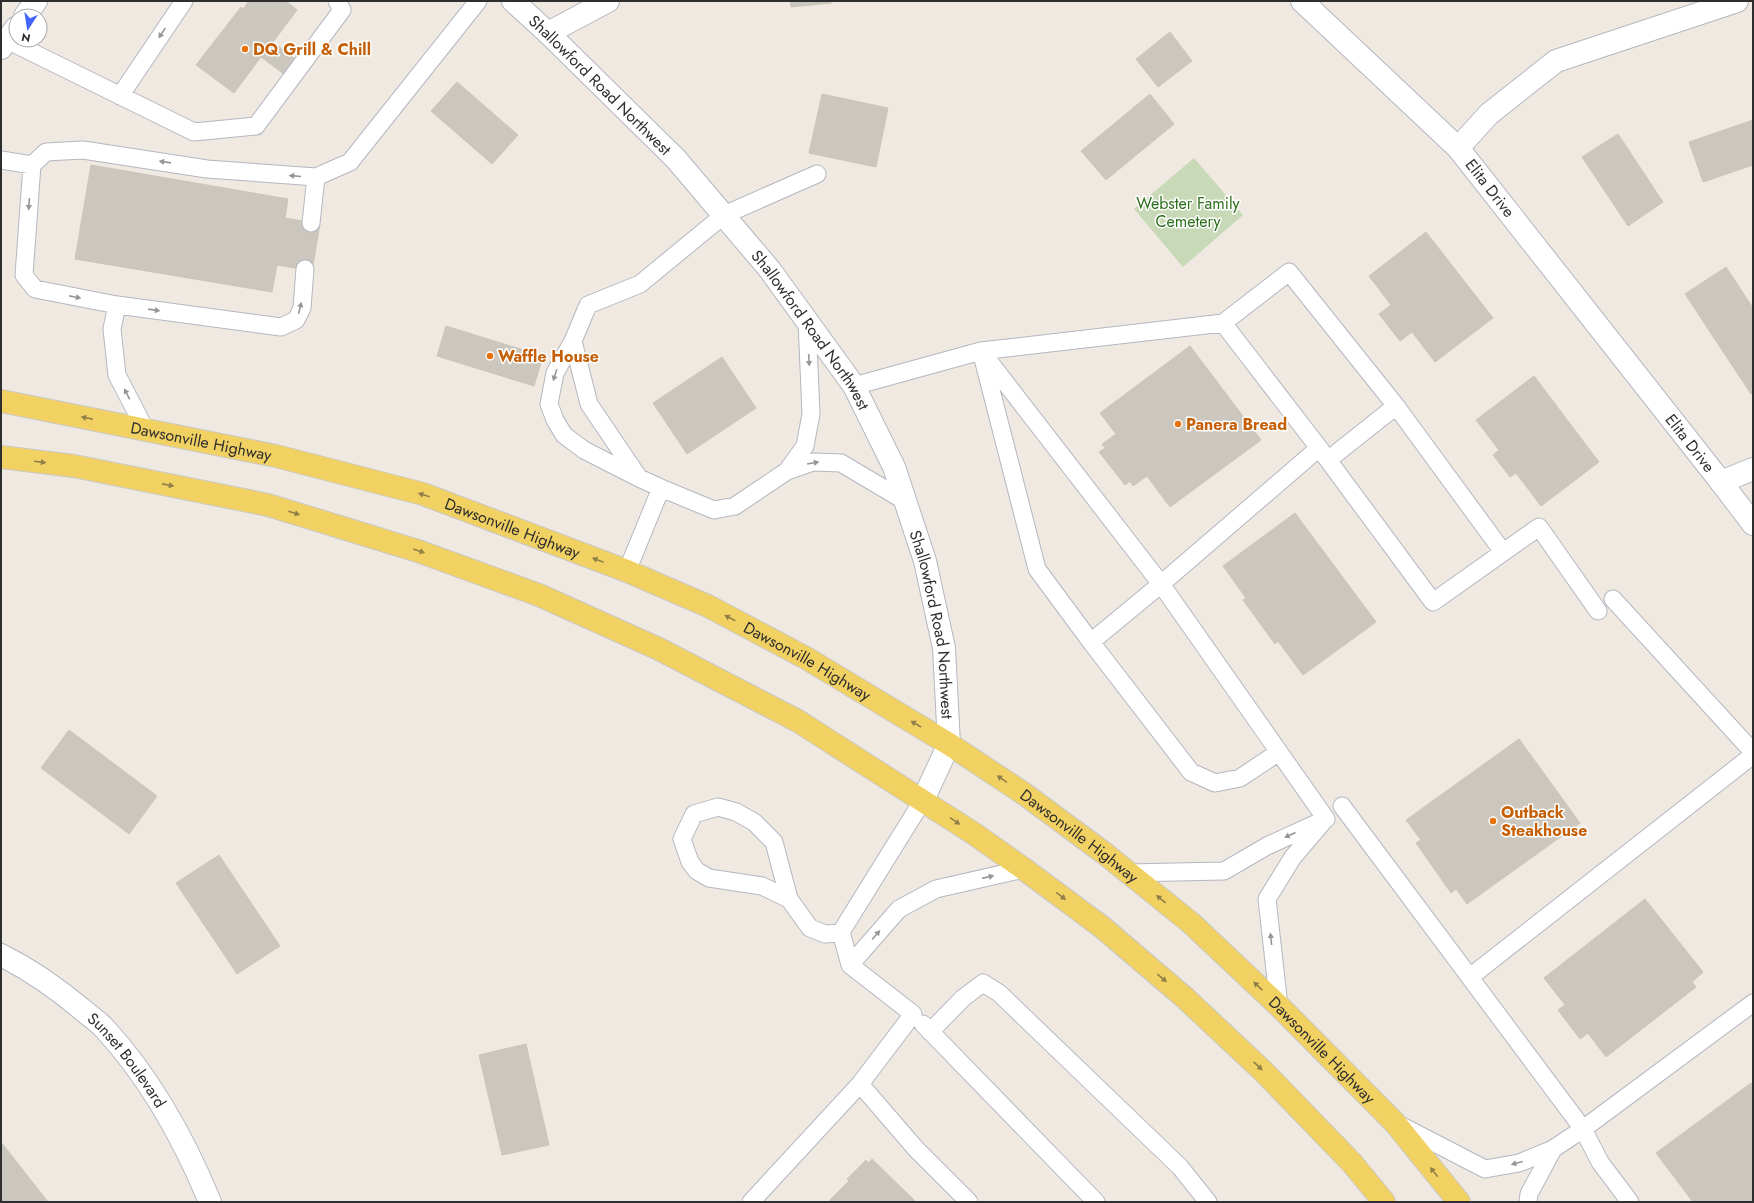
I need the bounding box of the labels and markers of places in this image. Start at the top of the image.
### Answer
place label: DQ Grill & Chill [253,38,371,61]
marker: DQ Grill & Chill [240,44,250,54]
place label: Waffle House [498,345,599,368]
marker: Waffle House [485,351,495,361]
place label: Panera Bread [1186,413,1287,436]
marker: Panera Bread [1173,419,1183,429]
place label: Outback Steakhouse [1501,801,1587,842]
marker: Outback Steakhouse [1488,816,1498,826]

